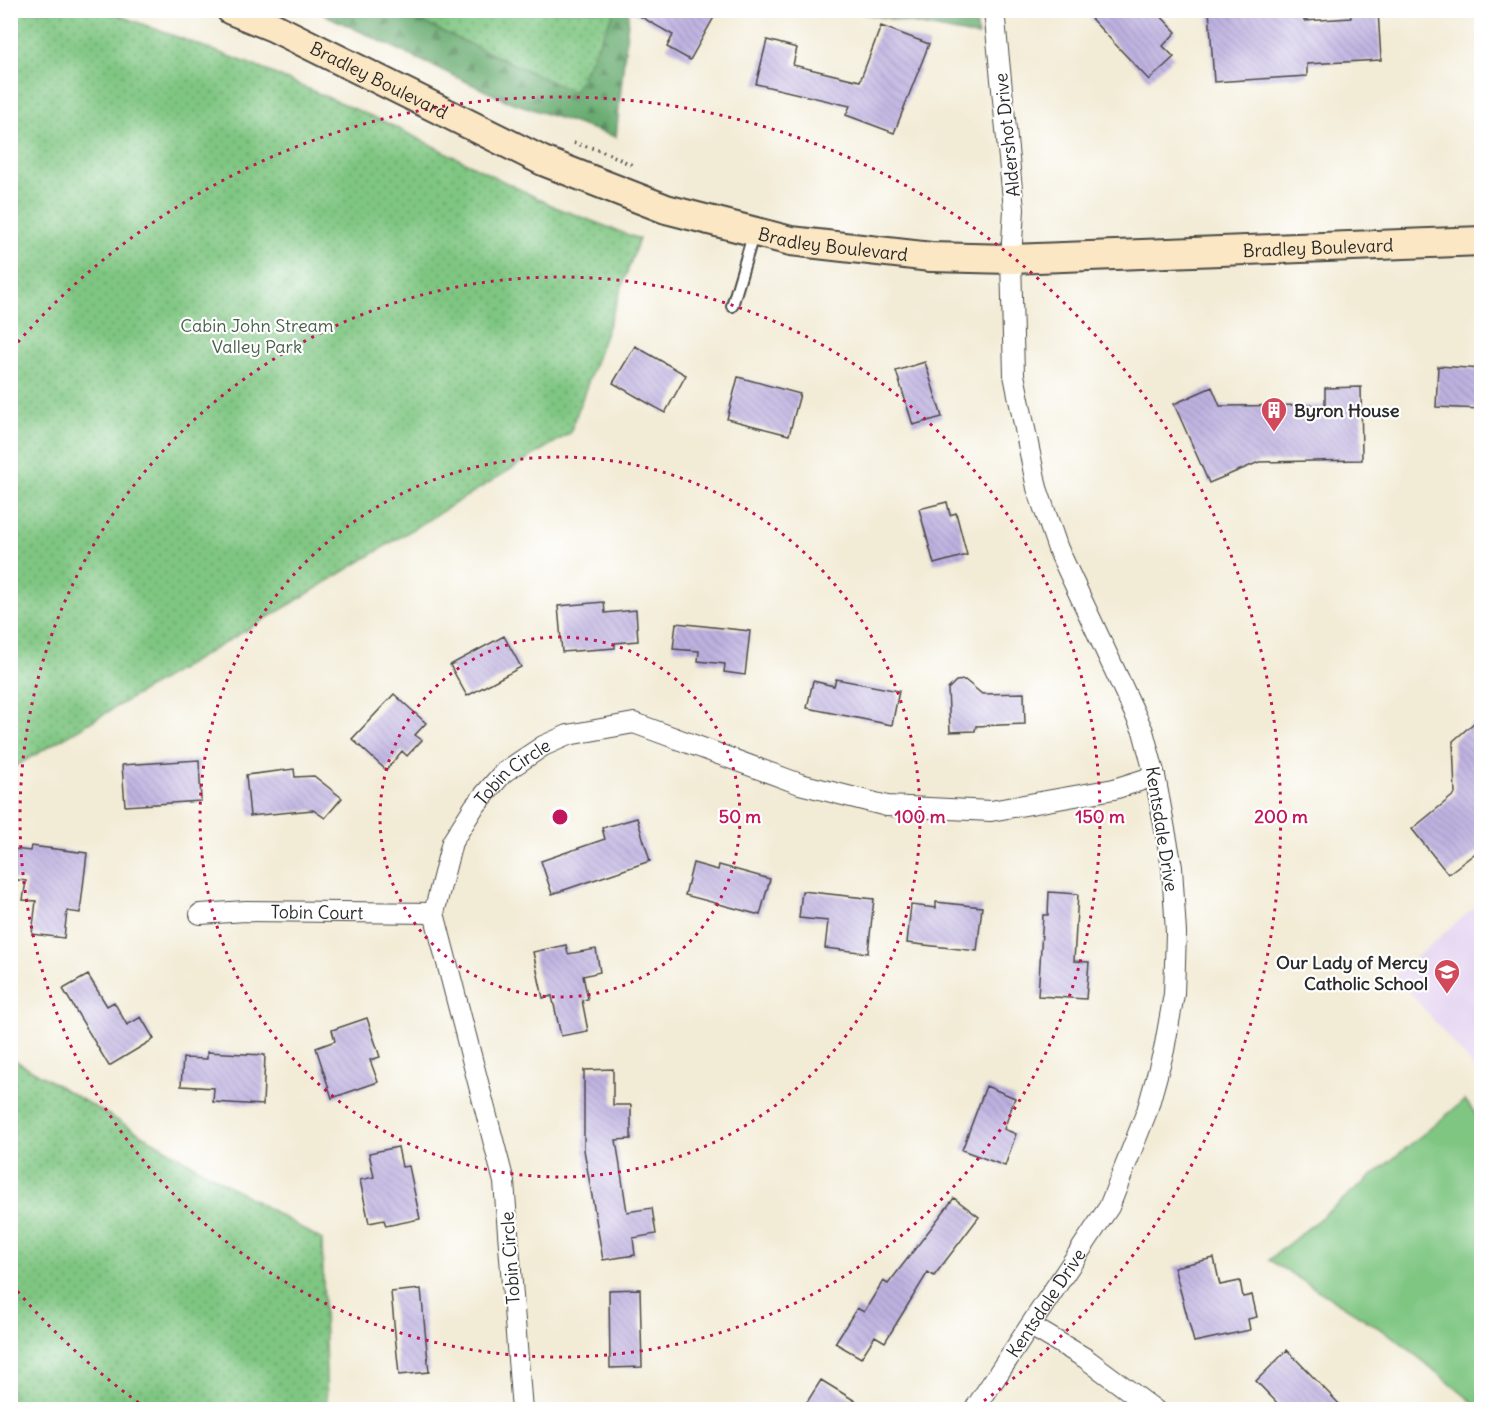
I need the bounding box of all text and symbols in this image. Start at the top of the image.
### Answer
street label: Bradley Boulevard [307,36,452,124]
street label: Aldershot Drive [989,72,1025,198]
street label: Bradley Boulevard [756,222,910,266]
street label: Bradley Boulevard [1242,233,1394,262]
park label: Cabin John Stream Valley Park [180,314,334,358]
building icon: Byron House [1259,395,1289,433]
place label: Byron House [1294,399,1400,422]
street label: Tobin Circle [469,733,553,810]
street label: Kentsdale Drive [1141,765,1183,893]
text: 50 m [719,805,761,828]
text: 100 m [895,805,946,828]
text: 150 m [1075,805,1125,828]
text: 200 m [1254,805,1308,828]
centre of rings [550,807,570,827]
street label: Tobin Court [270,900,363,924]
place label: Our Lady of Mercy Catholic School [1276,951,1428,995]
school or university icon: Our Lady of Mercy Catholic School [1432,957,1462,995]
street label: Tobin Circle [495,1211,525,1305]
street label: Kentsdale Drive [1001,1244,1090,1362]

